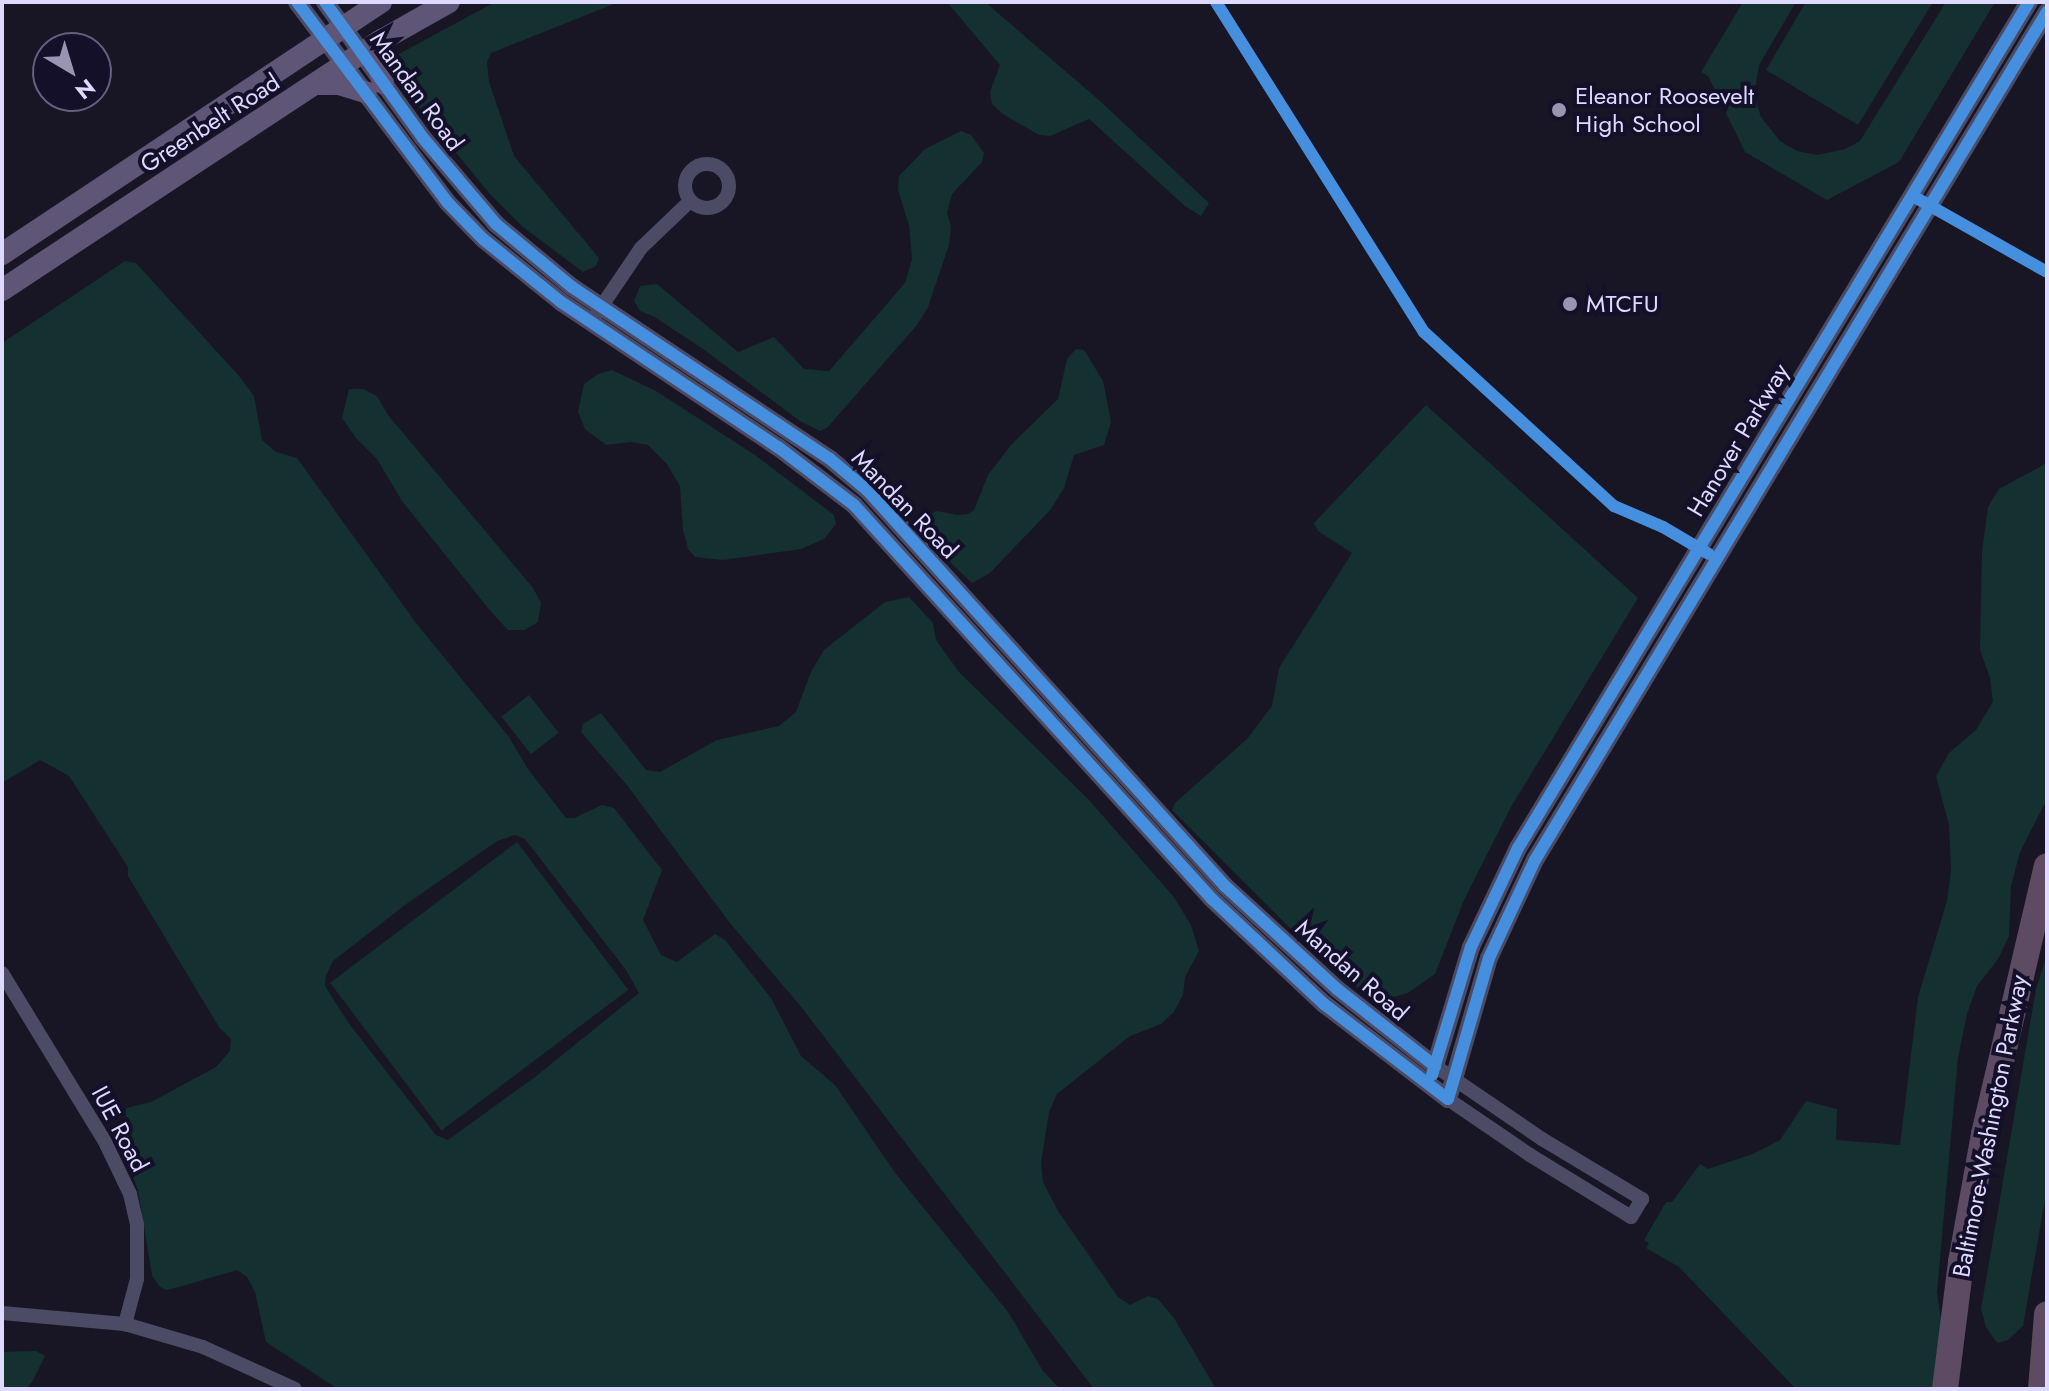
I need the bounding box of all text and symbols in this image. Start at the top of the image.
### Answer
street label: Mandan Road [364,26,470,156]
north arrow [32,32,112,112]
street label: Greenbelt Road [135,67,285,179]
text: N [69,71,102,107]
place label: Eleanor Roosevelt High School [1575,82,1754,138]
marker: Eleanor Roosevelt High School [1550,101,1568,119]
place label: MTCFU [1586,290,1659,318]
marker: MTCFU [1561,295,1579,313]
street label: Hanover Parkway [1681,358,1795,522]
street label: Mandan Road [846,444,964,564]
street label: Mandan Road [1290,913,1414,1027]
street label: Baltimore-Washington Parkway [1947,972,2033,1280]
street label: IUE Road [85,1081,155,1177]

